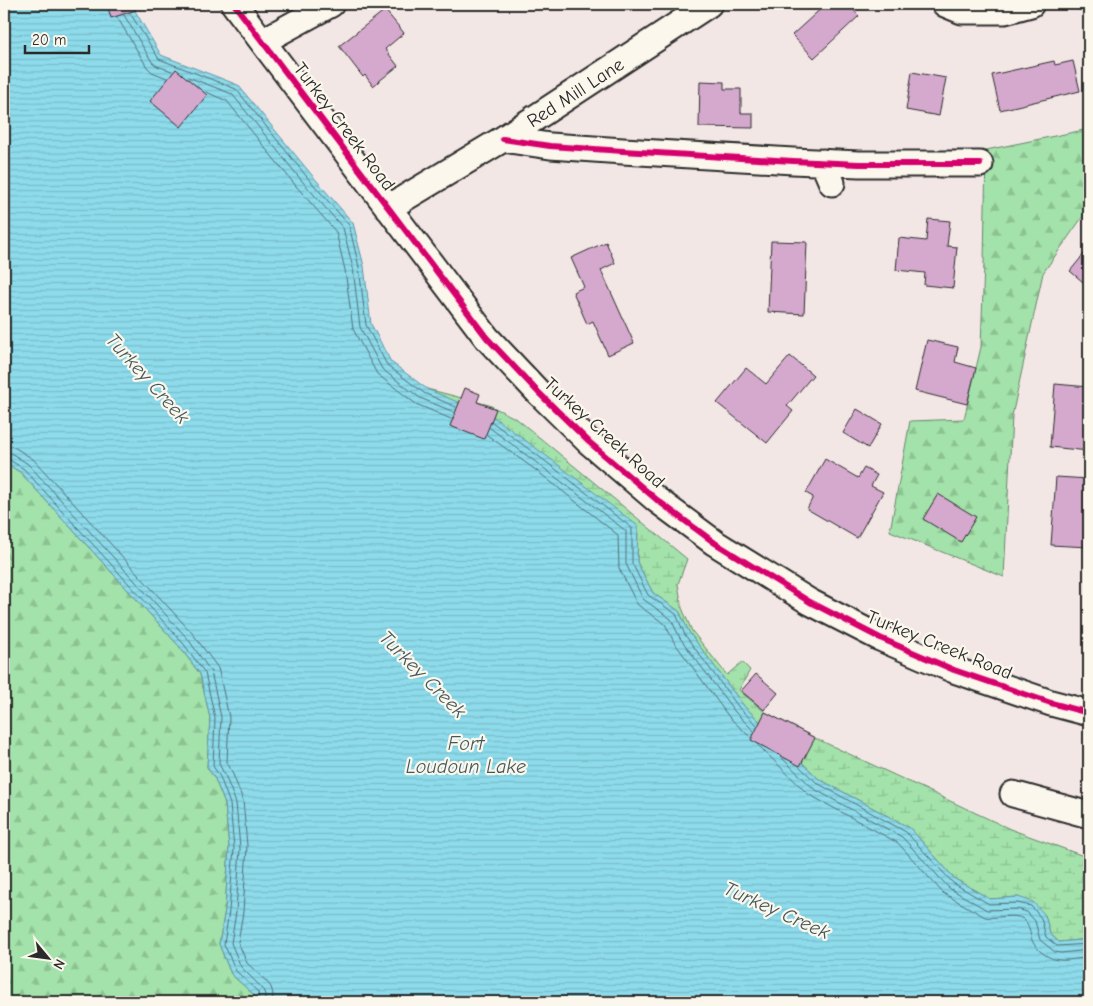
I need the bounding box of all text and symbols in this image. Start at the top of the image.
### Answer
scale bar [25,22,89,54]
text: 20 m [32,31,66,49]
street label: Red Mill Lane [523,53,628,132]
street label: Turkey Creek Road [289,58,400,195]
water label: Turkey Creek [101,328,194,428]
street label: Turkey Creek Road [539,373,669,493]
street label: Turkey Creek Road [864,606,1016,684]
water label: Turkey Creek [374,626,471,723]
water label: Fort Loudoun Lake [406,732,526,778]
water label: Turkey Creek [720,877,834,944]
north arrow [22,934,72,984]
text: N [49,956,69,972]

